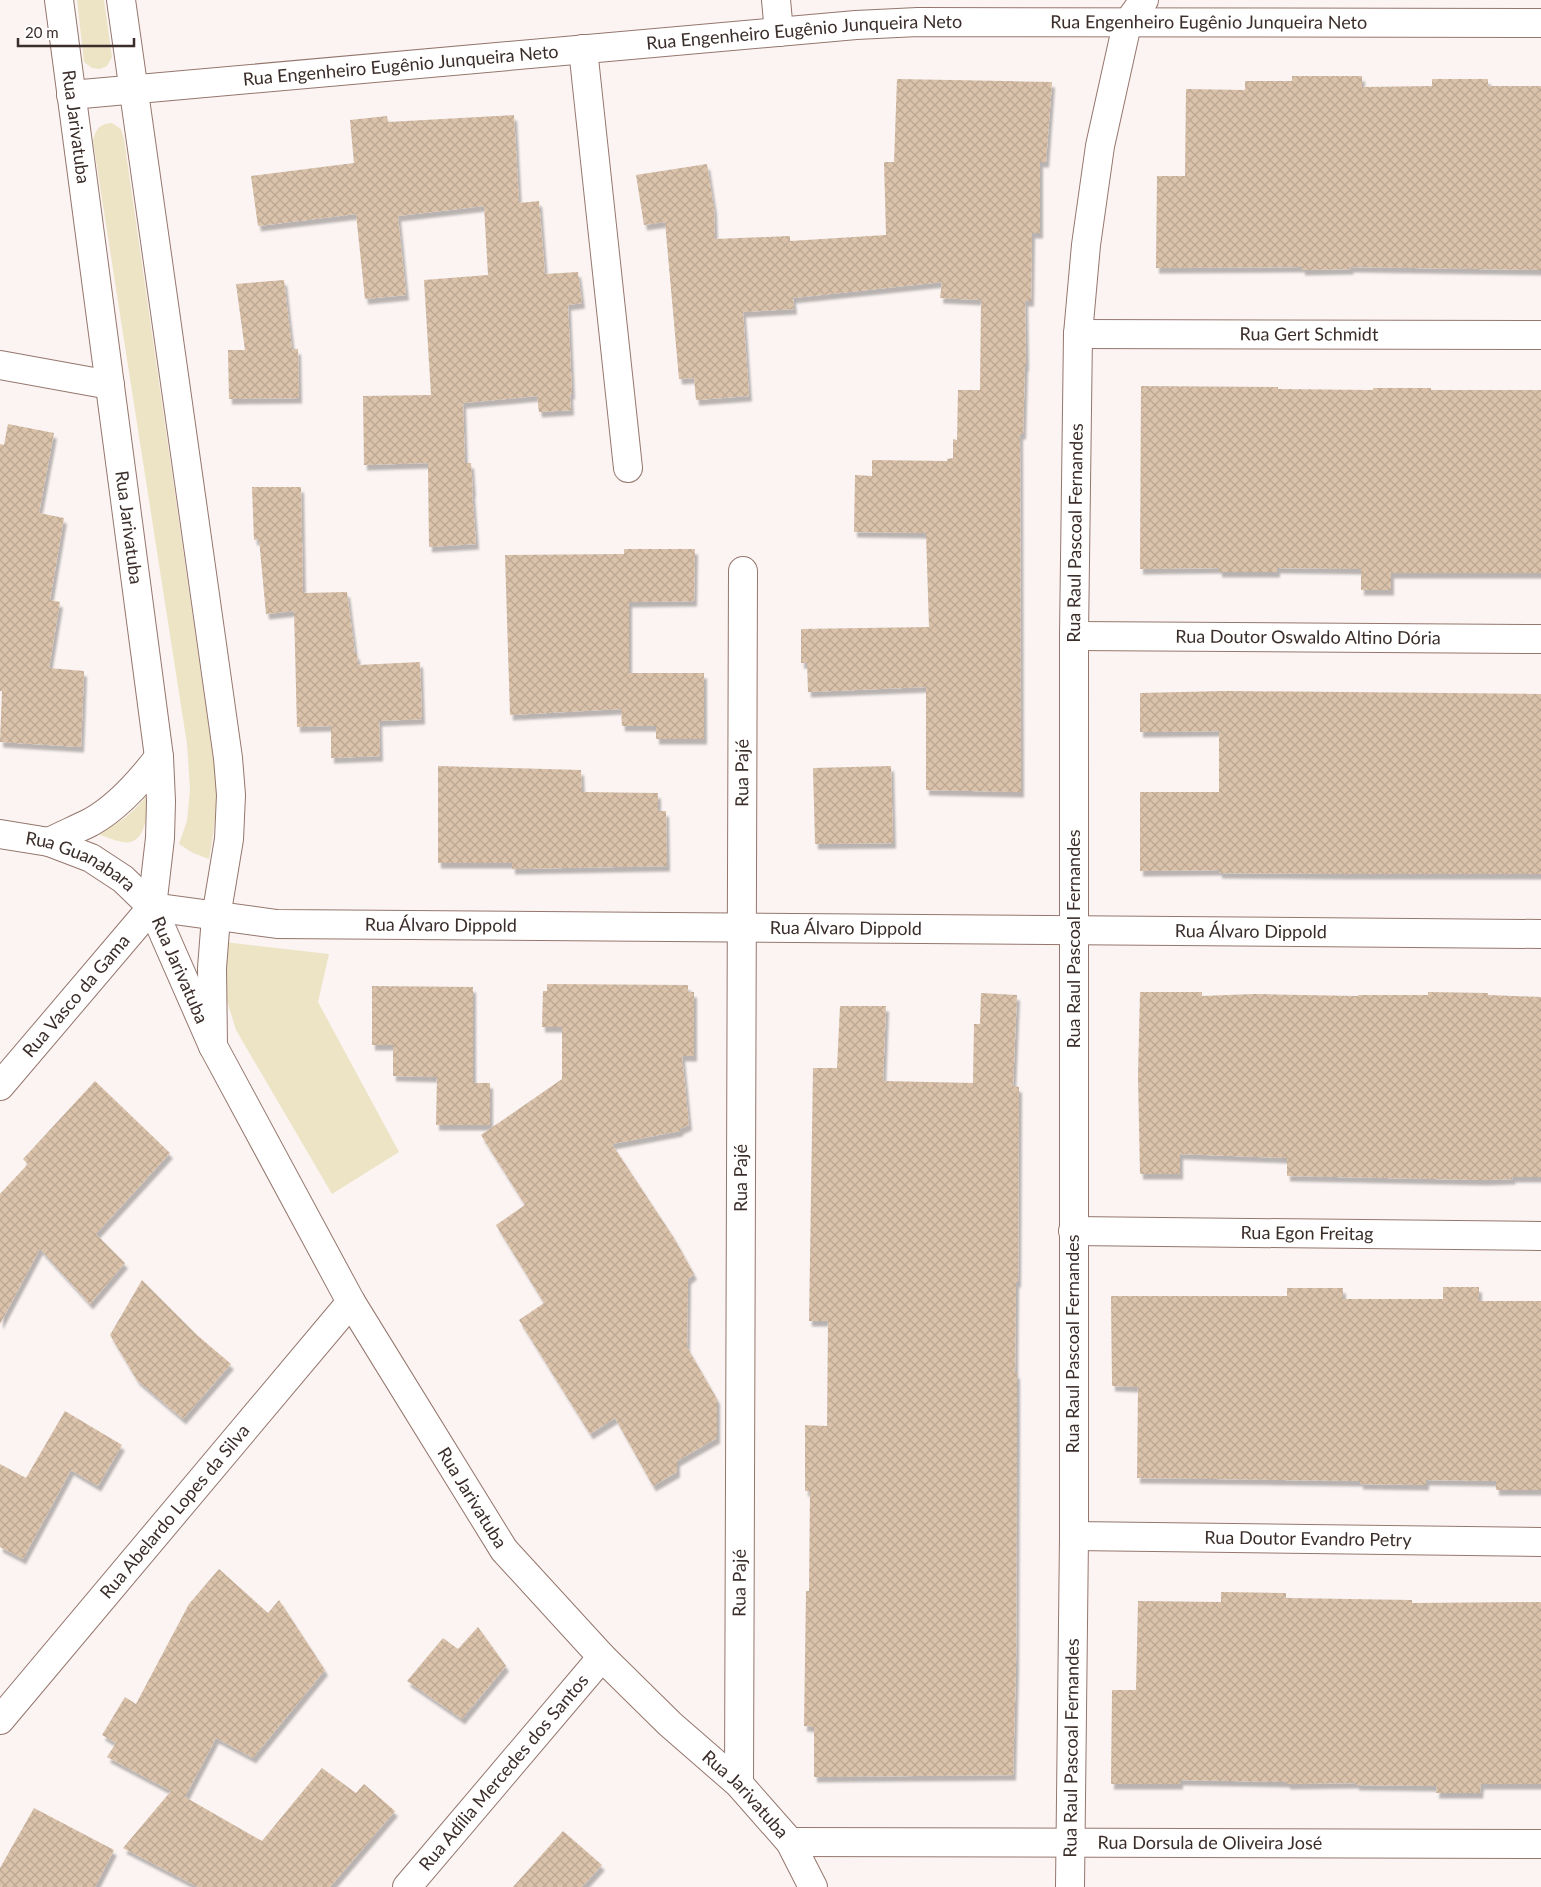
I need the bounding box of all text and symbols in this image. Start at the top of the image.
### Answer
street label: Rua Engenheiro Eugênio Junqueira Neto [645,10,962,54]
street label: Rua Engenheiro Eugênio Junqueira Neto [1050,10,1367,33]
scale bar [18,15,134,47]
text: 20 m [25,23,59,41]
street label: Rua Engenheiro Eugênio Junqueira Neto [242,40,559,90]
street label: Rua Jarivatuba [58,69,95,185]
street label: Rua Gert Schmidt [1240,322,1379,345]
street label: Rua Raul Pascoal Fernandes [1062,423,1087,643]
street label: Rua Jarivatuba [111,469,148,586]
street label: Rua Doutor Oswaldo Altino Dória [1175,625,1441,648]
street label: Rua Pajé [730,739,752,807]
street label: Rua Guanabara [24,826,141,895]
street label: Rua Raul Pascoal Fernandes [1062,829,1084,1049]
street label: Rua Jarivatuba [147,913,214,1027]
street label: Rua Álvaro Dippold [365,913,517,936]
street label: Rua Álvaro Dippold [770,916,922,939]
street label: Rua Álvaro Dippold [1175,919,1327,942]
street label: Rua Vasco da Gama [17,929,134,1061]
street label: Rua Pajé [729,1144,751,1212]
street label: Rua Egon Freitag [1240,1221,1374,1244]
street label: Rua Raul Pascoal Fernandes [1061,1234,1083,1454]
street label: Rua Abelardo Lopes da Silva [95,1419,254,1603]
street label: Rua Jarivatuba [433,1443,512,1552]
street label: Rua Doutor Evandro Petry [1204,1526,1412,1550]
street label: Rua Pajé [728,1549,750,1617]
street label: Rua Raul Pascoal Fernandes [1058,1638,1083,1858]
street label: Rua Adília Mercedes dos Santos [414,1669,593,1875]
street label: Rua Jarivatuba [698,1745,794,1842]
street label: Rua Dorsula de Oliveira José [1098,1831,1322,1853]

